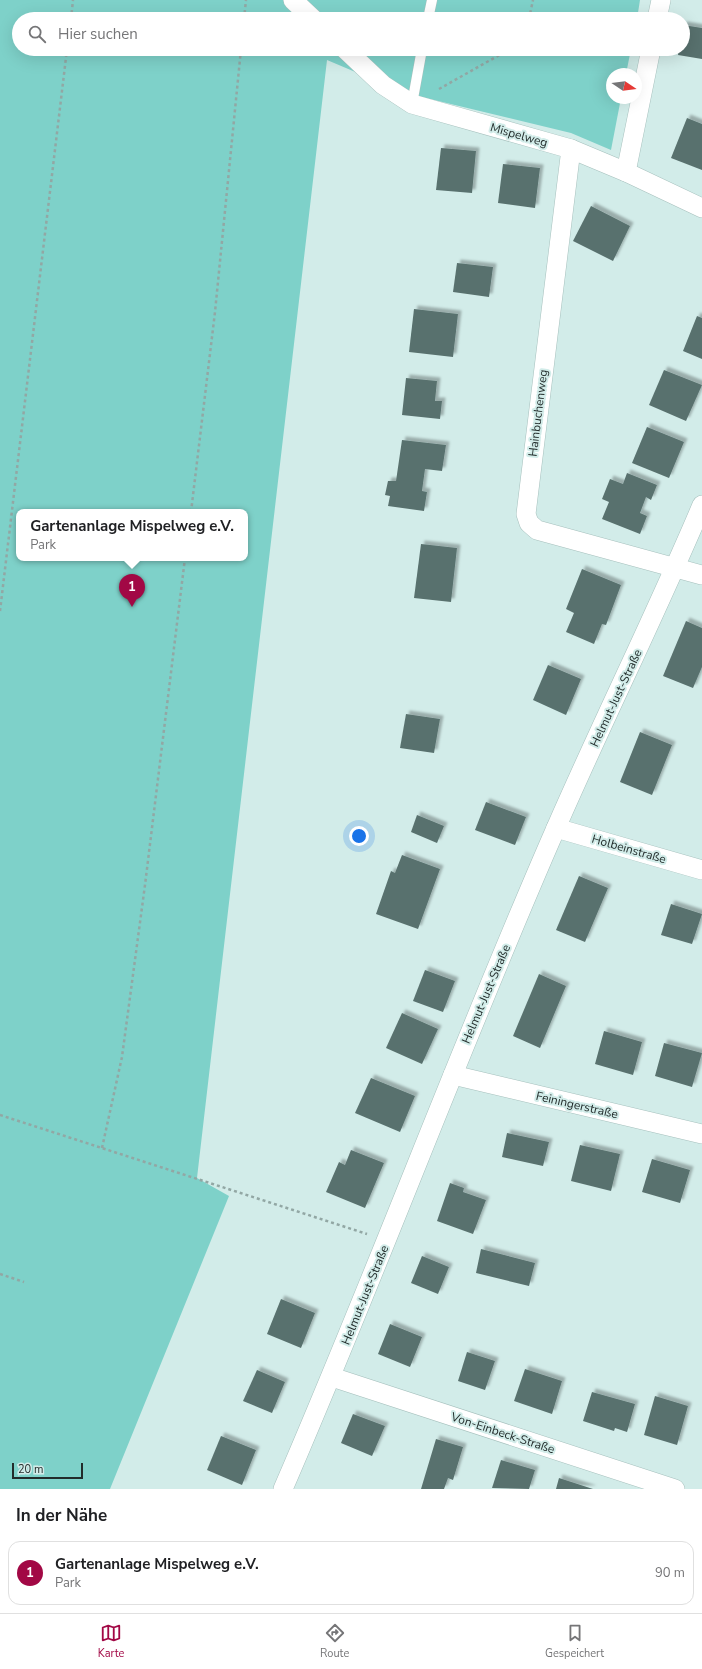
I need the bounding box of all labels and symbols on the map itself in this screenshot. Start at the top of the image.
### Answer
north arrow [606,68,642,104]
street label: Mispelweg [488,119,550,151]
street label: Hainbuchenweg [525,368,551,458]
pin: 1 [119,574,145,607]
street label: Helmut-Just-Straße [586,647,646,749]
your location [349,826,369,846]
street label: Holbeinstraße [590,831,668,867]
street label: Helmut-Just-Straße [458,942,514,1046]
street label: Feiningerstraße [534,1088,620,1122]
street label: Helmut-Just-Straße [338,1243,392,1347]
street label: Von-Einbeck-Straße [448,1408,557,1457]
scale bar [12,1461,83,1480]

